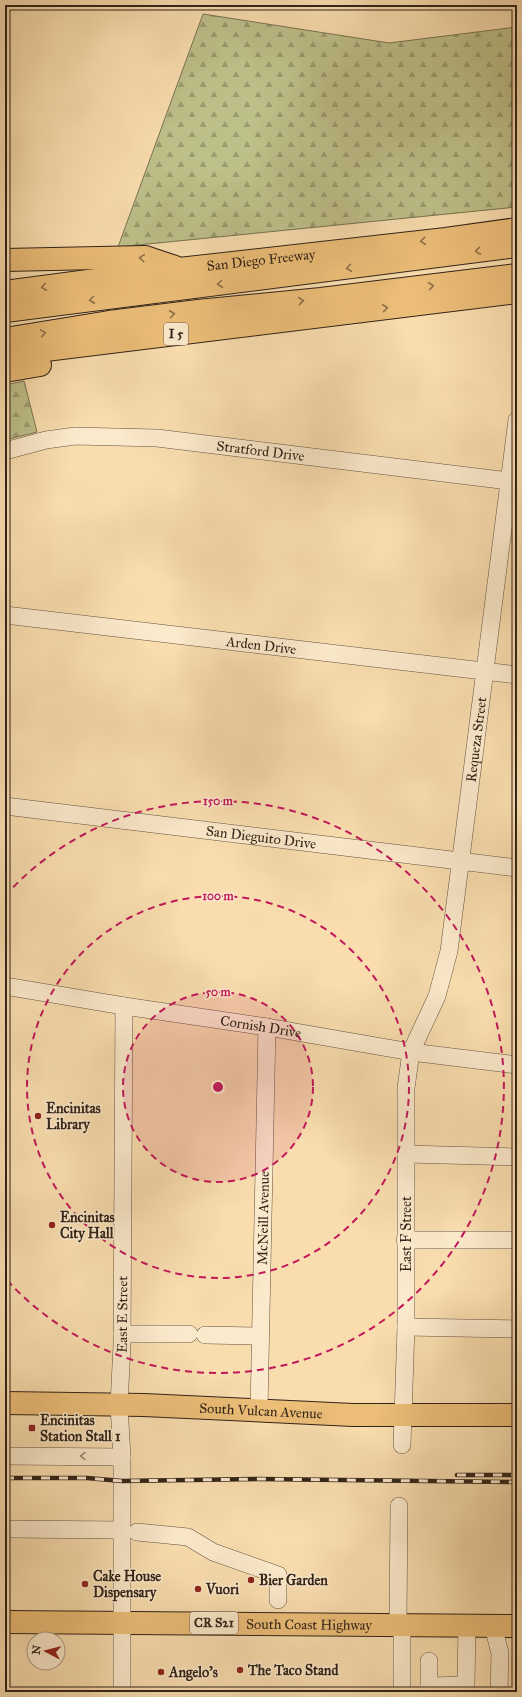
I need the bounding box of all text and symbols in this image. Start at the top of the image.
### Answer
one-way arrow [420,237,426,246]
street label: San Diego Freeway [206,245,317,274]
one-way arrow [475,246,481,255]
one-way arrow [139,253,146,262]
one-way arrow [346,263,353,272]
one-way arrow [217,279,224,288]
one-way arrow [41,282,47,291]
one-way arrow [427,282,434,291]
one-way arrow [88,296,95,305]
one-way arrow [298,297,304,306]
one-way arrow [382,304,388,313]
one-way arrow [169,310,175,319]
road number: I 5 [164,323,188,345]
one-way arrow [40,329,47,338]
street label: Stratford Drive [216,437,306,464]
street label: Arden Drive [224,632,297,658]
street label: Requeza Street [462,696,490,783]
text: 150 m [203,794,234,808]
street label: San Dieguito Drive [205,822,317,852]
text: 100 m [202,889,235,903]
text: 50 m [205,985,232,999]
street label: Cornish Drive [219,1012,303,1041]
centre of rings [211,1080,225,1094]
place label: Encinitas Library [46,1100,101,1134]
marker: Encinitas Library [33,1111,43,1121]
street label: McNeill Avenue [254,1171,272,1265]
street label: East F Street [398,1196,415,1272]
place label: Encinitas City Hall [60,1209,115,1243]
marker: Encinitas City Hall [47,1220,57,1230]
street label: East E Street [113,1276,131,1353]
street label: South Vulcan Avenue [199,1399,323,1422]
place label: Encinitas Station Stall 1 [40,1412,121,1445]
marker: Encinitas Station Stall 1 [27,1423,37,1433]
one-way arrow [80,1452,86,1460]
place label: Cake House Dispensary [93,1568,161,1602]
place label: Bier Garden [259,1572,328,1589]
marker: Bier Garden [246,1575,256,1585]
marker: Cake House Dispensary [80,1579,90,1589]
place label: Vuori [205,1581,239,1598]
marker: Vuori [193,1584,203,1594]
road number: CR S21 [190,1612,238,1634]
street label: South Coast Highway [246,1615,372,1633]
north arrow [26,1631,66,1671]
text: N [30,1644,44,1655]
place label: The Taco Stand [247,1662,339,1679]
place label: Angelo’s [168,1664,218,1682]
marker: The Taco Stand [235,1665,245,1675]
marker: Angelo’s [156,1667,166,1677]

